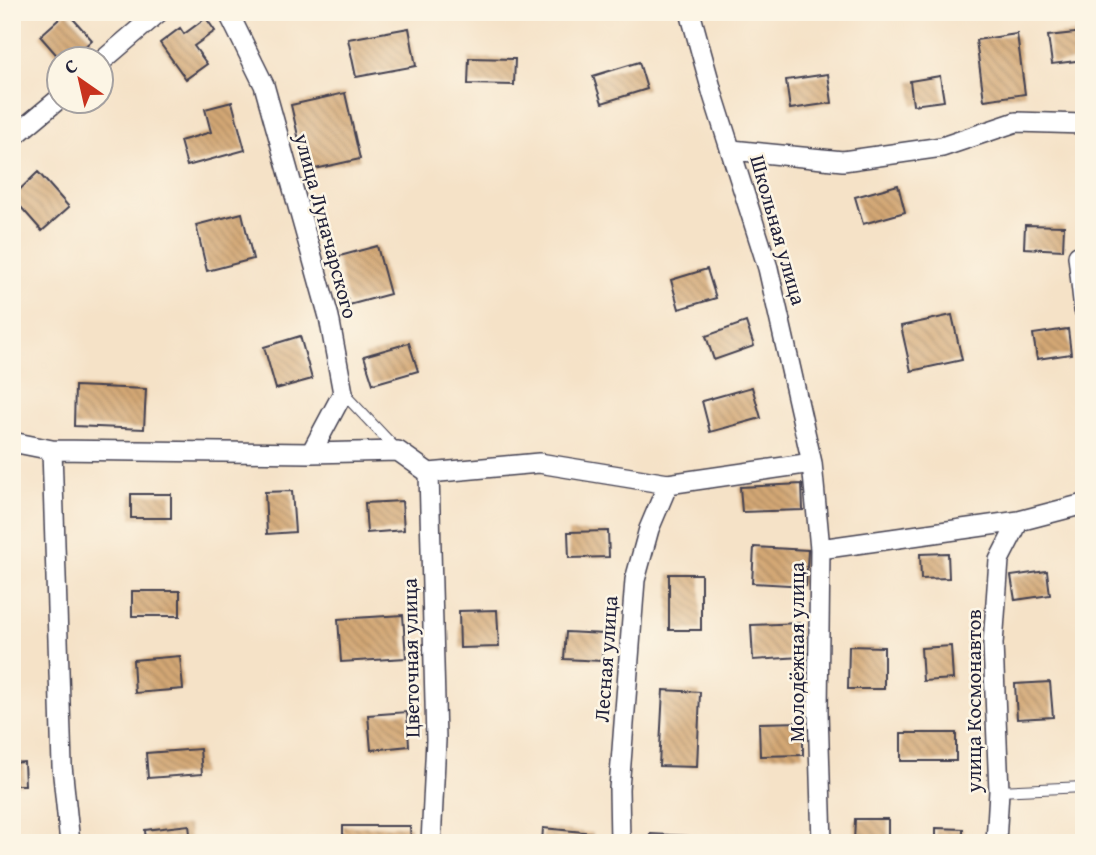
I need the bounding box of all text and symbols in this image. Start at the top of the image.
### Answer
north arrow [46,46,116,116]
text: С [58,51,83,81]
street label: улица Луначарского [287,129,366,322]
street label: Школьная улица [742,151,815,309]
street label: Молодёжная улица [781,562,812,742]
street label: Цветочная улица [394,578,427,738]
street label: Лесная улица [586,595,625,723]
street label: улица Космонавтов [958,609,989,794]

